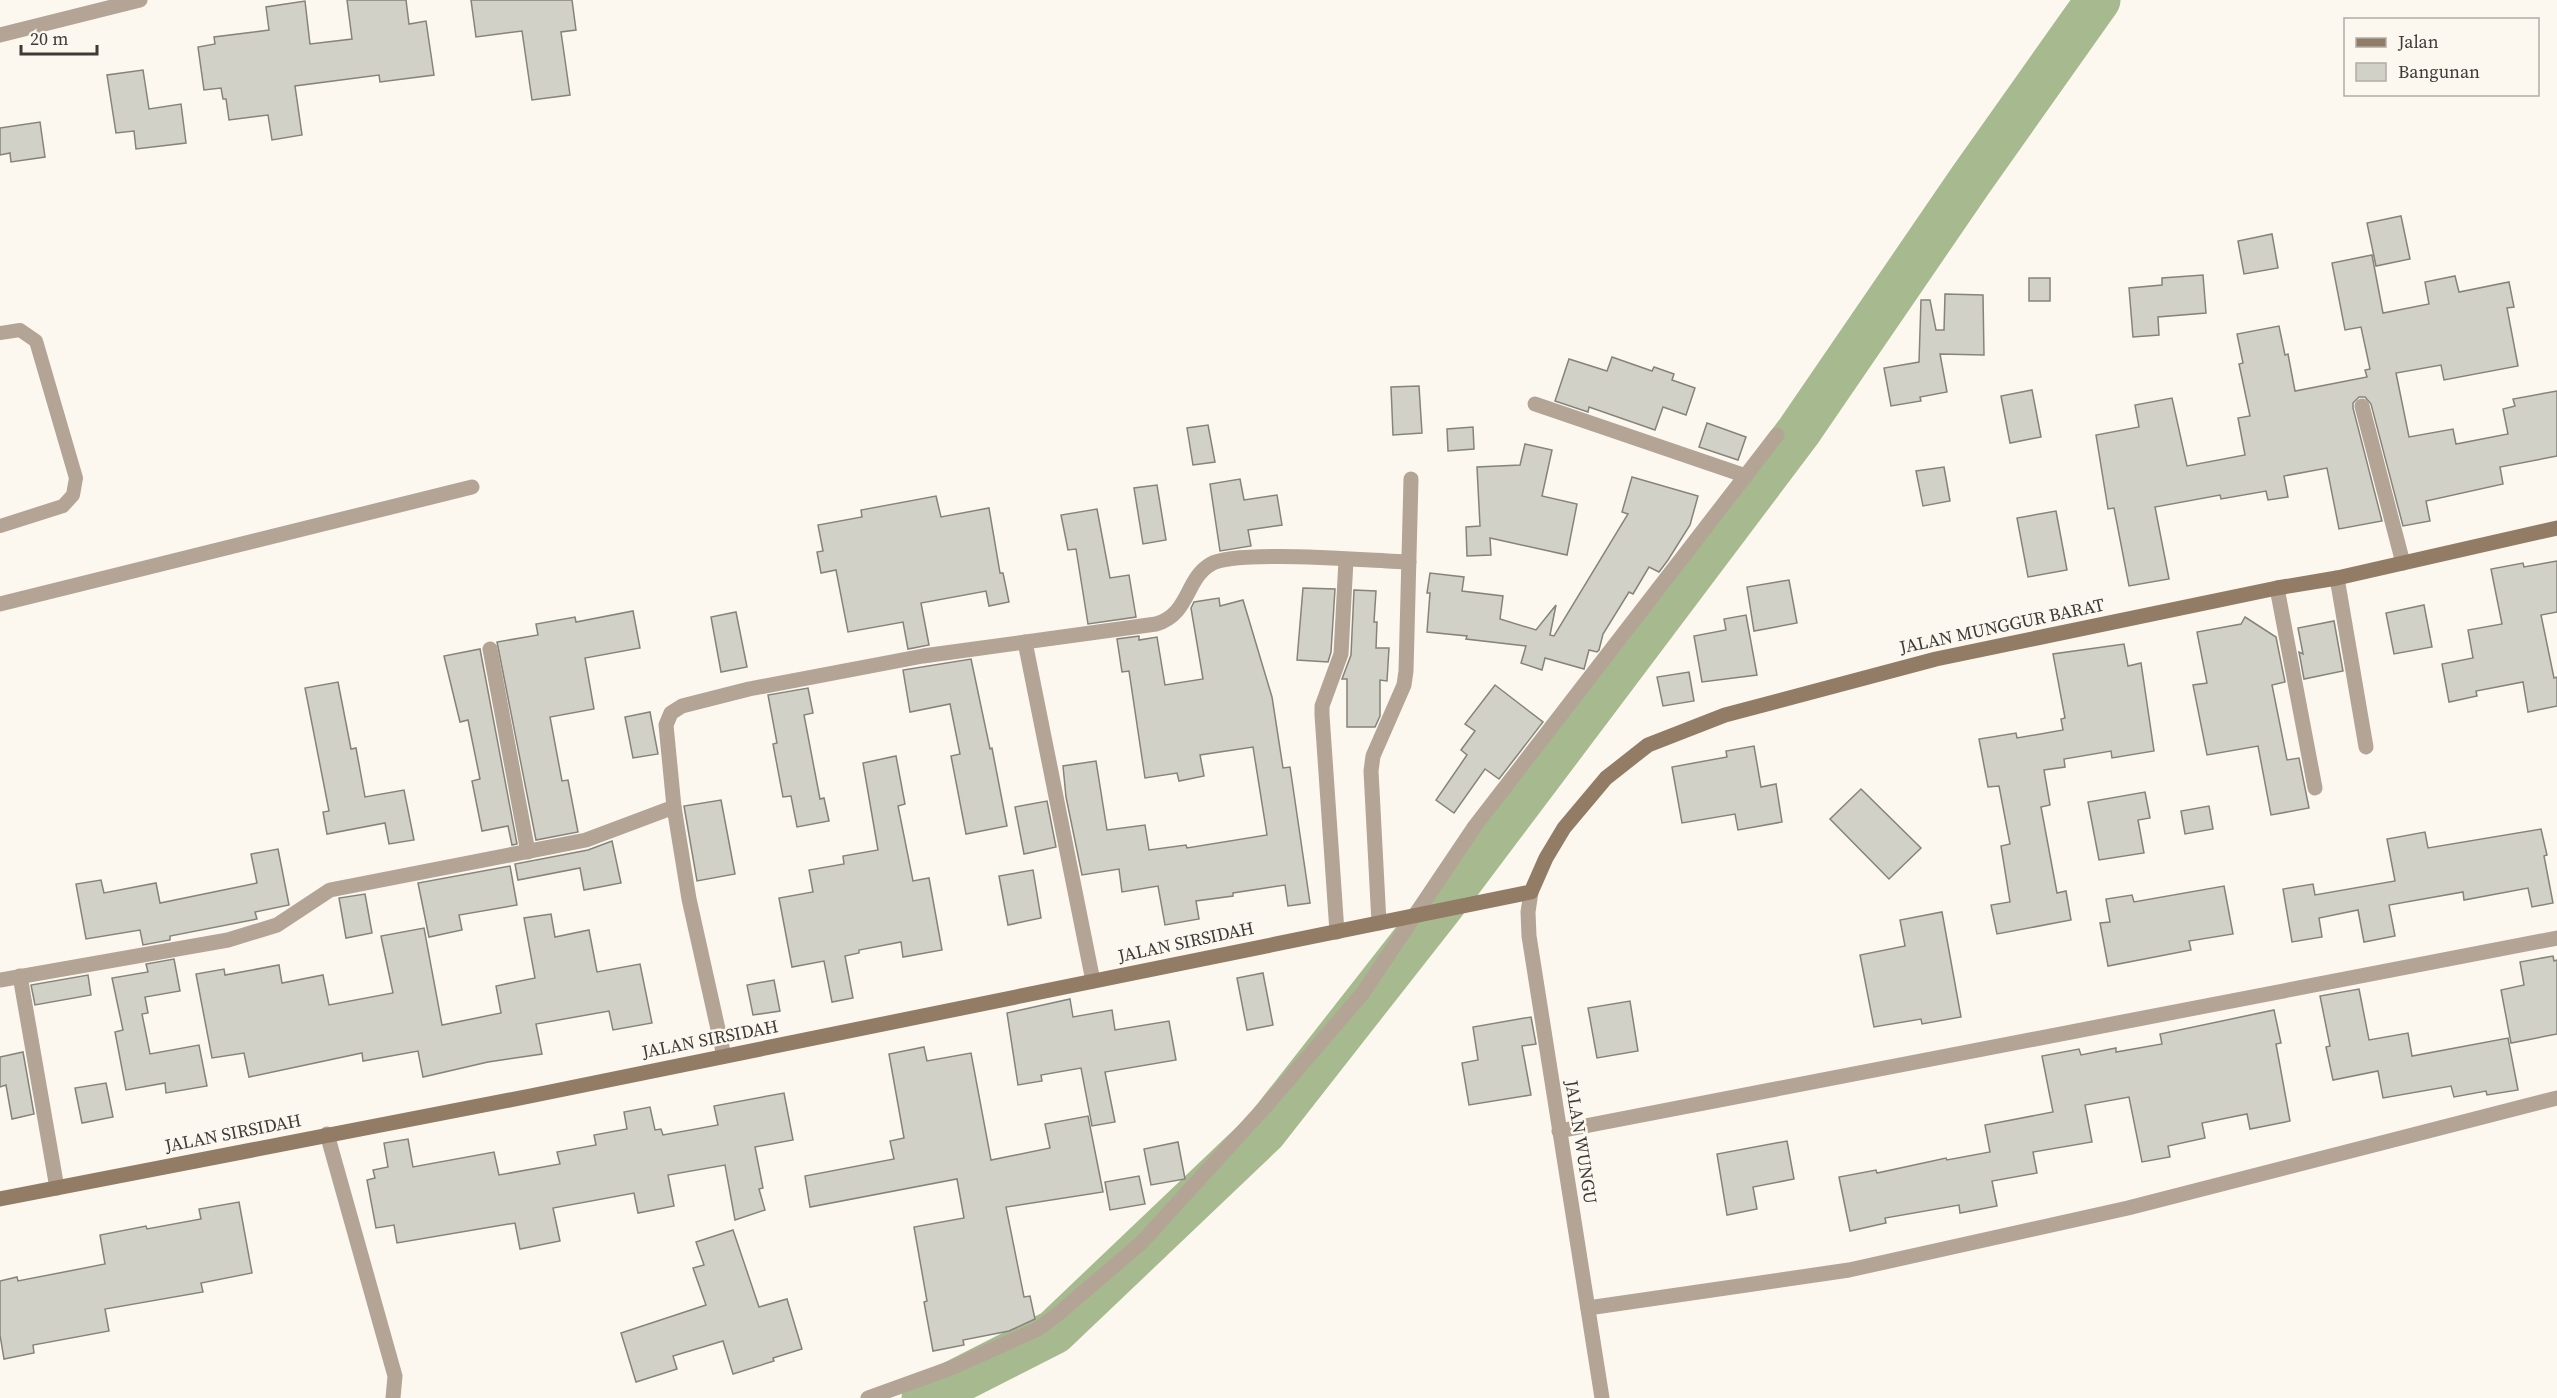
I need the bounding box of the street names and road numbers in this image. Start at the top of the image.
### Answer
street label: JALAN MUNGGUR BARAT [1896,592,2107,660]
street label: JALAN SIRSIDAH [1115,915,1256,968]
street label: JALAN SIRSIDAH [639,1013,780,1064]
street label: JALAN WUNGU [1559,1077,1604,1206]
street label: JALAN SIRSIDAH [162,1107,303,1158]

